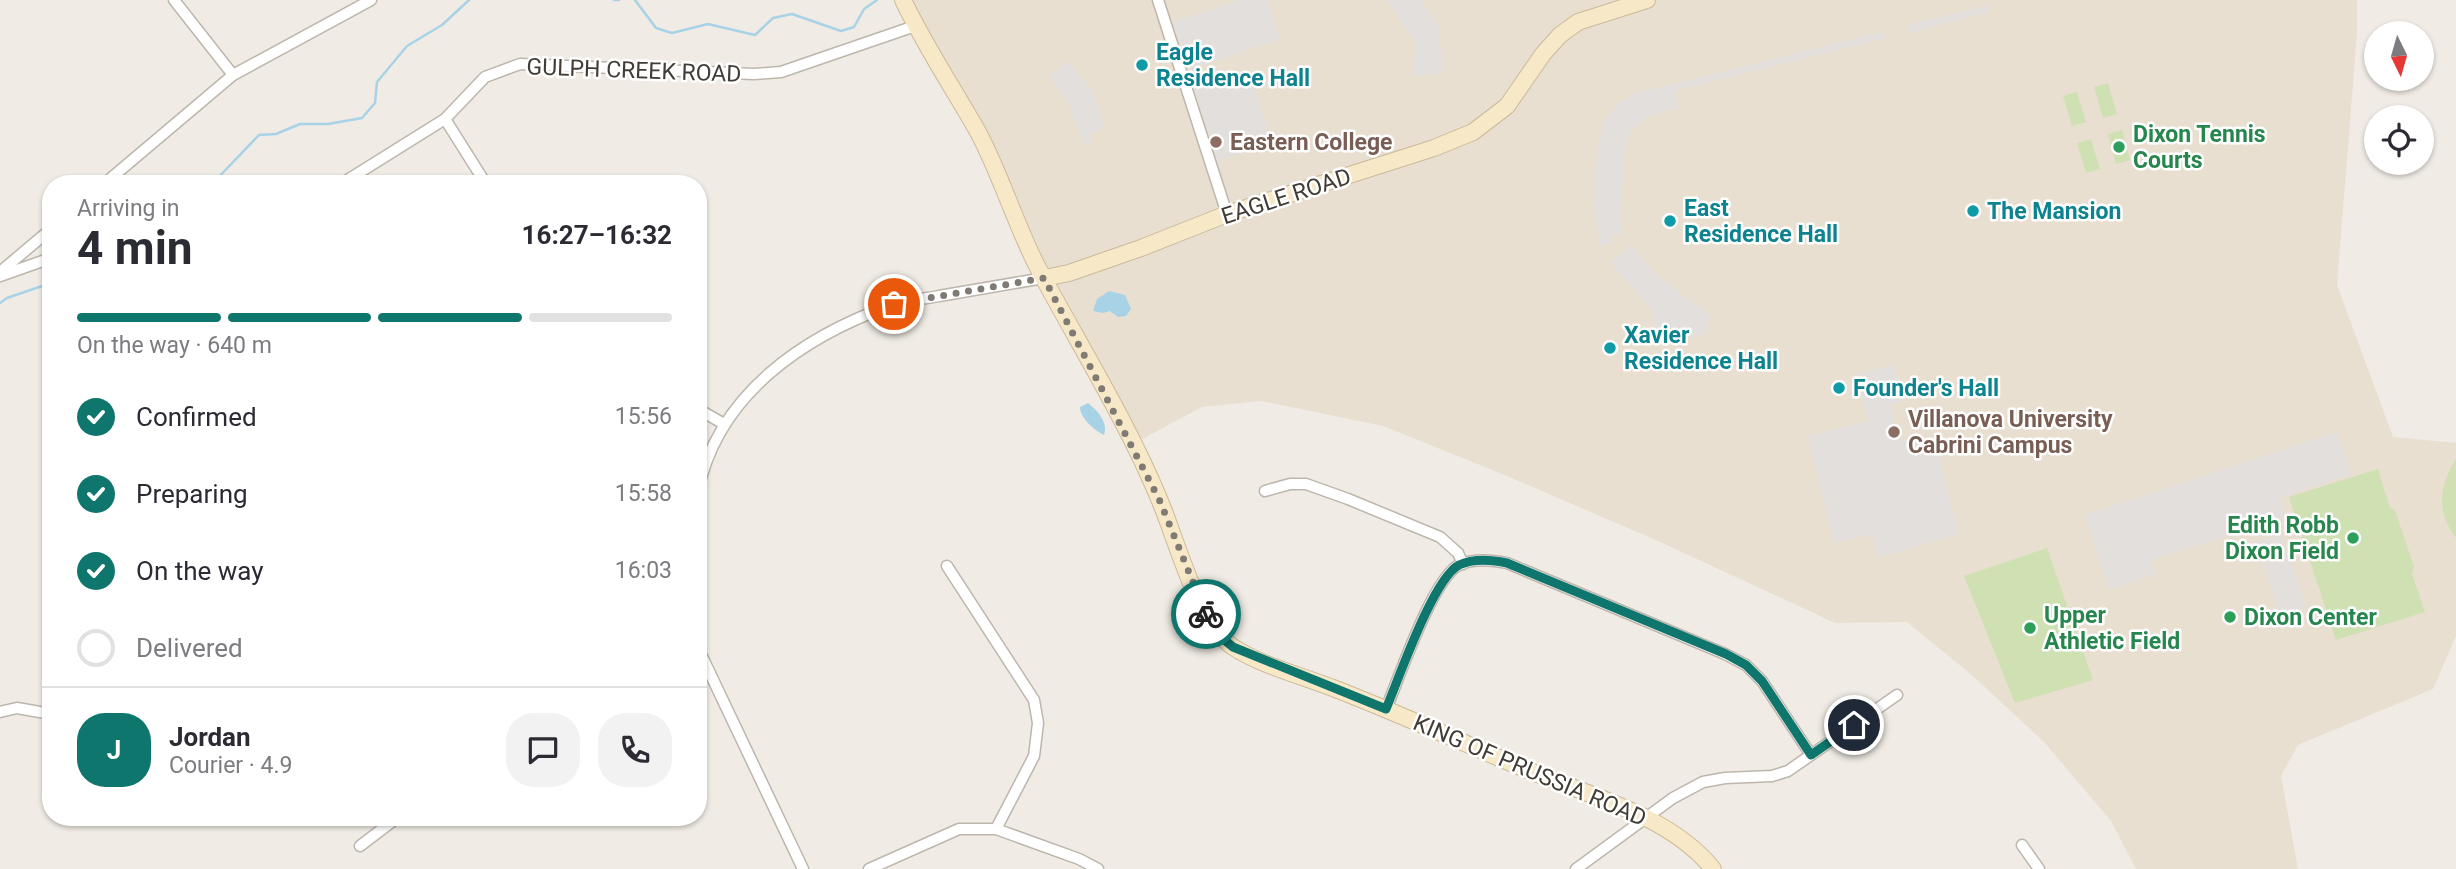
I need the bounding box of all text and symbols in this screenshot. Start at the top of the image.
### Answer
north arrow [2364,21,2434,91]
map controls [2364,21,2434,175]
place label: Eagle Residence Hall [1156,39,1310,92]
street label: GULPH CREEK ROAD [526,53,742,88]
marker: Eagle Residence Hall [1134,57,1150,73]
button: locate [2364,105,2434,175]
place label: Dixon Tennis Courts [2133,121,2266,174]
place label: Eastern College [1230,129,1392,156]
marker: Eastern College [1208,134,1224,150]
marker: Dixon Tennis Courts [2111,139,2127,155]
street label: EAGLE ROAD [1218,163,1354,230]
text: Arriving in [77,195,180,222]
place label: East Residence Hall [1684,195,1838,248]
place label: The Mansion [1987,198,2121,225]
marker: The Mansion [1965,203,1981,219]
marker: East Residence Hall [1662,213,1678,229]
text: 16:27–16:32 [522,220,672,250]
text: 4 min [77,221,193,275]
pin [864,274,924,334]
icon: bag [875,285,913,323]
place label: Xavier Residence Hall [1624,322,1778,375]
text: On the way · 640 m [77,332,272,359]
marker: Xavier Residence Hall [1602,340,1618,356]
place label: Founder's Hall [1853,375,1999,402]
marker: Founder's Hall [1831,380,1847,396]
icon: check [77,398,115,436]
text: Confirmed [136,402,257,432]
text: 15:56 [615,403,672,430]
place label: Villanova University Cabrini Campus [1908,406,2113,459]
marker: Villanova University Cabrini Campus [1886,424,1902,440]
icon: check [77,475,115,513]
text: Preparing [136,479,248,509]
text: 15:58 [615,480,672,507]
place label: Edith Robb Dixon Field [2225,512,2339,565]
marker: Edith Robb Dixon Field [2345,530,2361,546]
icon: check [77,552,115,590]
text: On the way [136,556,264,586]
text: 16:03 [615,557,672,584]
courier [1171,579,1241,649]
icon: bike [1187,595,1225,633]
place label: Upper Athletic Field [2044,602,2180,655]
place label: Dixon Center [2244,604,2378,631]
marker: Dixon Center [2222,609,2238,625]
marker: Upper Athletic Field [2022,620,2038,636]
text: Delivered [136,633,243,663]
pin [1824,695,1884,755]
icon: home [1835,706,1873,744]
street label: KING OF PRUSSIA ROAD [1409,709,1650,832]
button: chat [506,713,580,787]
button: phone [598,713,672,787]
text: Jordan [169,722,251,752]
text: J [107,735,121,765]
text: Courier · 4.9 [169,752,292,779]

